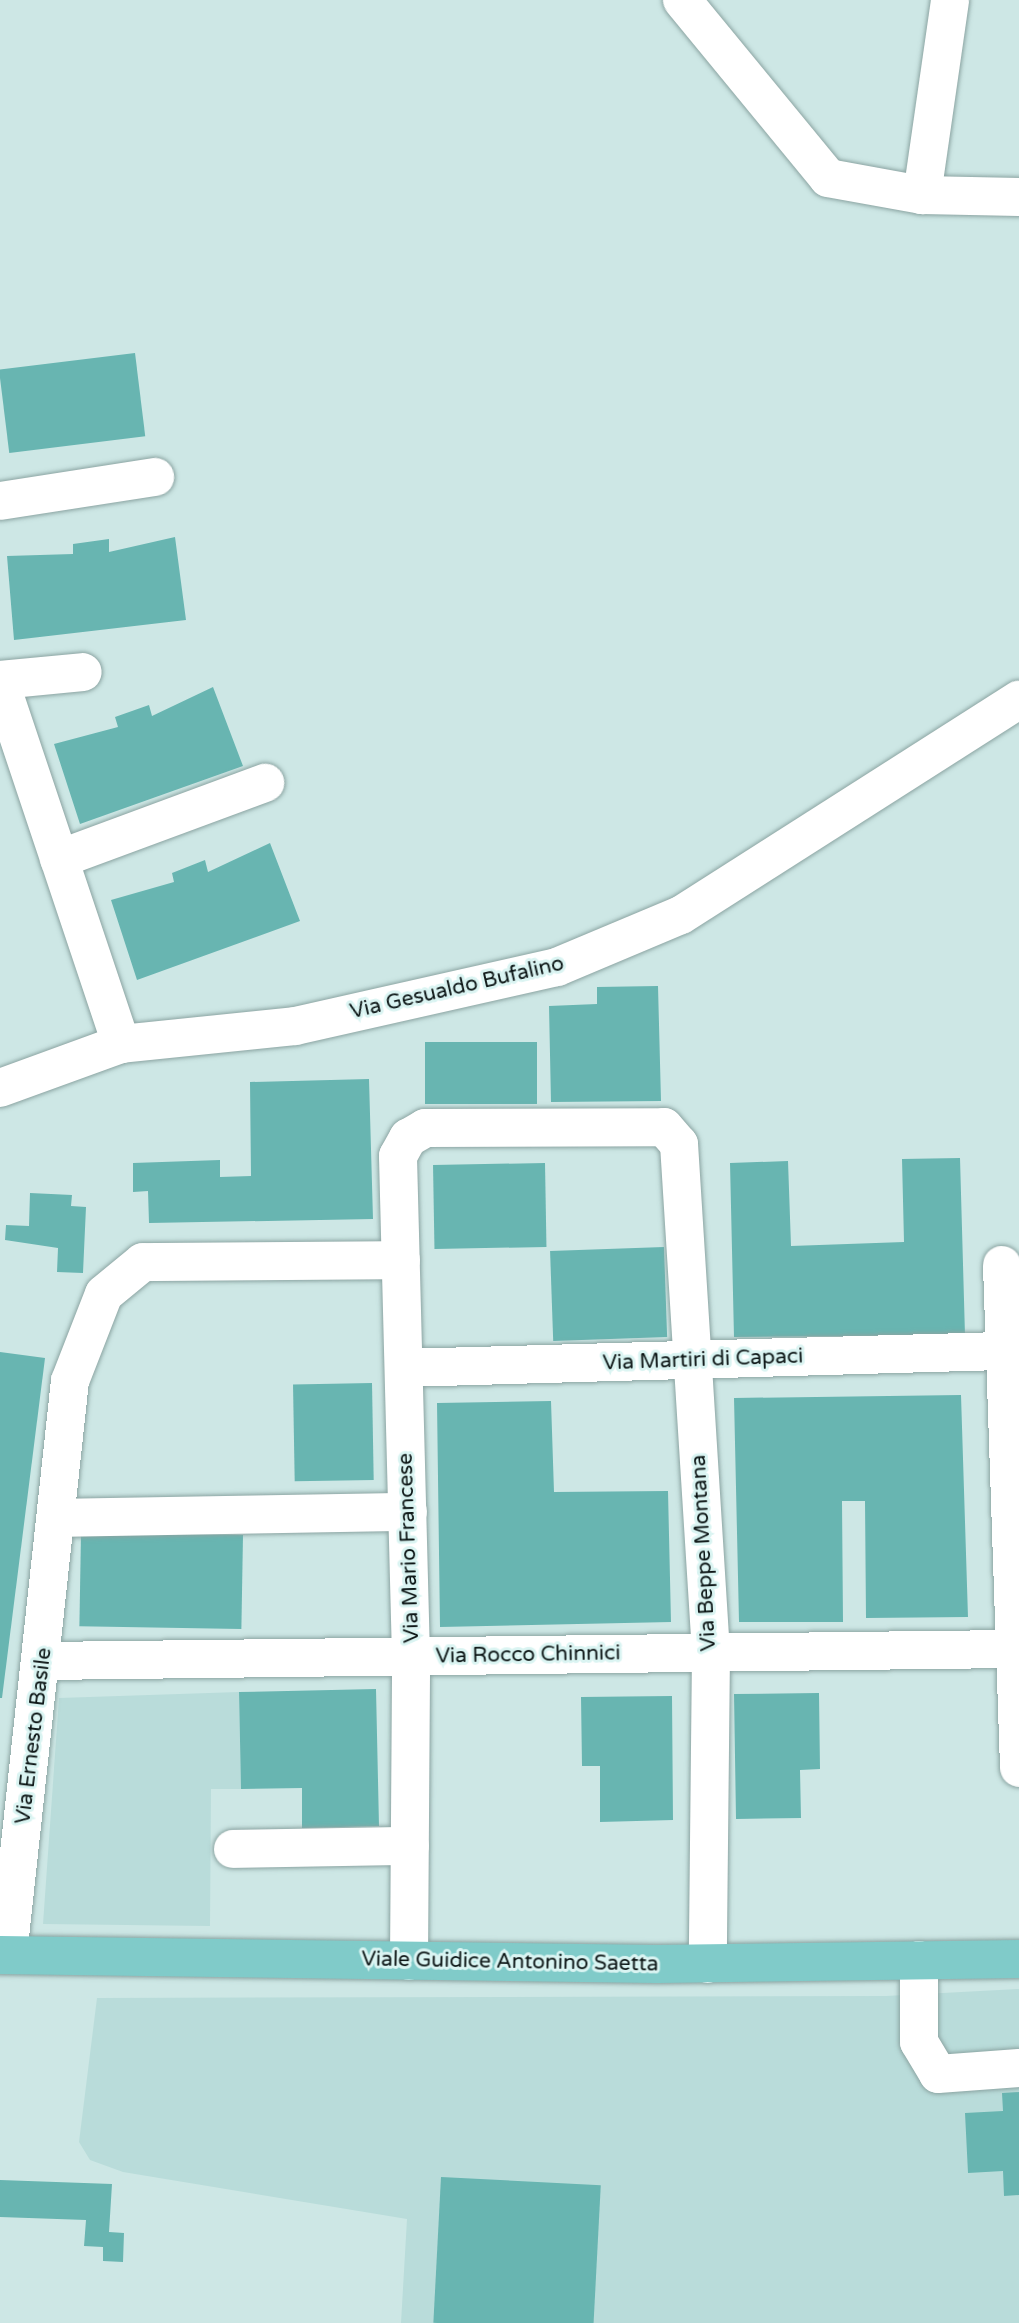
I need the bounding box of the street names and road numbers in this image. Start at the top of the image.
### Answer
street label: Via Gesualdo Bufalino [348,951,566,1025]
street label: Via Martiri di Capaci [602,1344,804,1376]
street label: Via Mario Francese [393,1452,425,1644]
street label: Via Beppe Montana [686,1454,722,1652]
street label: Via Rocco Chinnici [435,1641,621,1669]
street label: Via Ernesto Basile [11,1646,57,1826]
street label: Viale Guidice Antonino Saetta [361,1947,659,1977]

